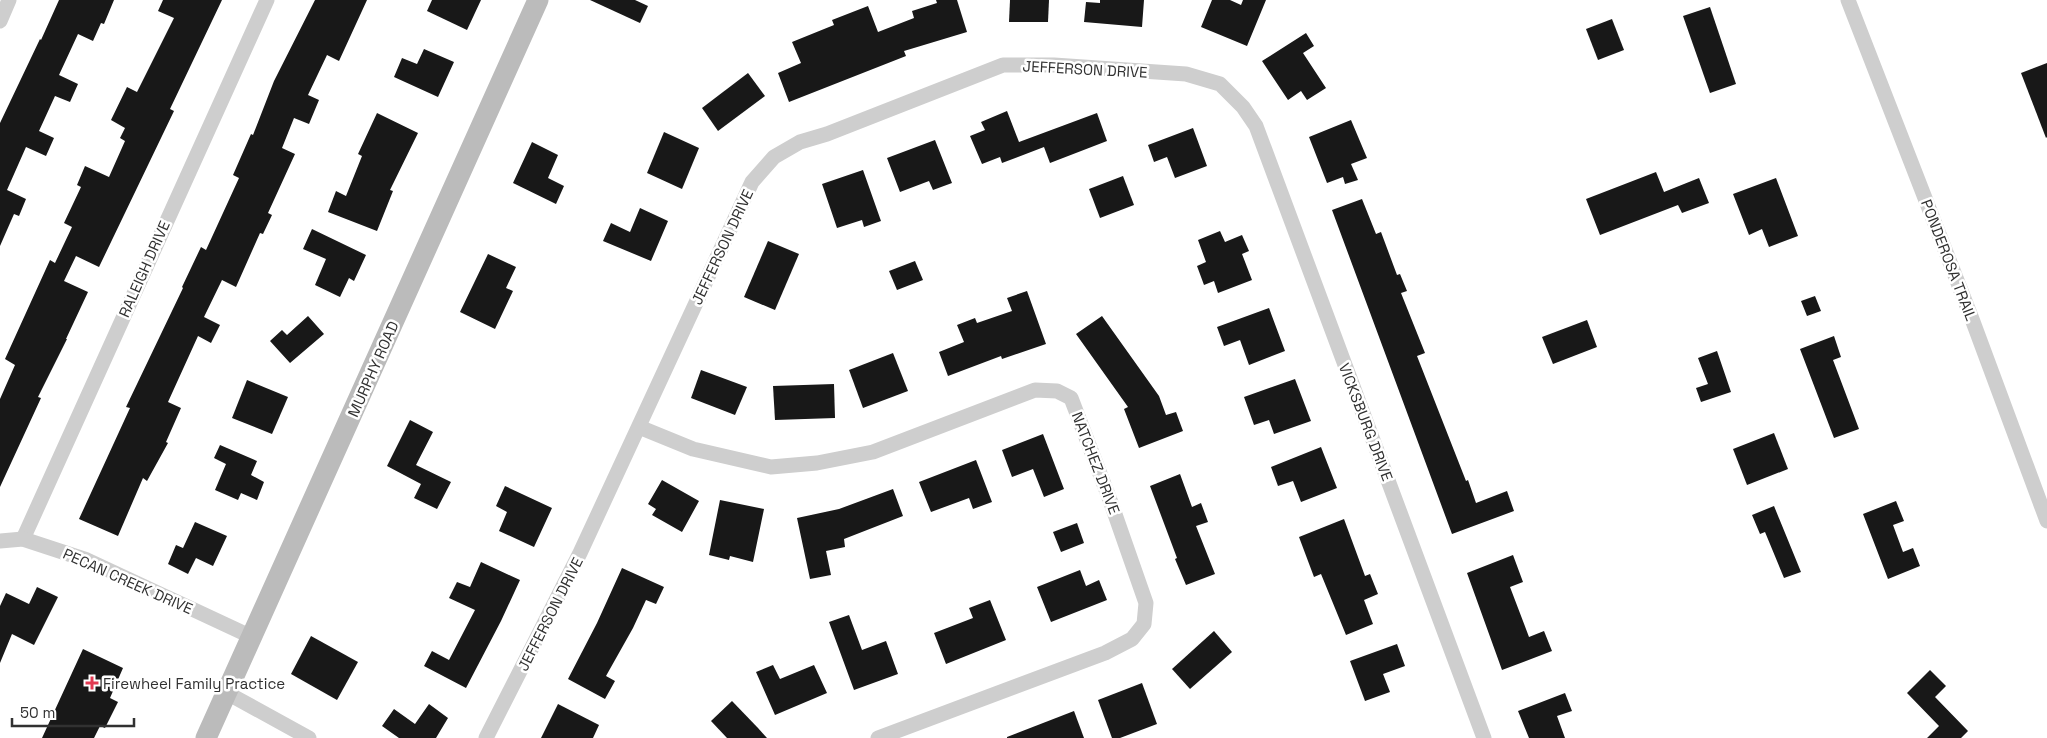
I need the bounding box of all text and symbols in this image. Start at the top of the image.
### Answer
street label: JEFFERSON DRIVE [1022,56,1148,82]
street label: JEFFERSON DRIVE [687,186,757,308]
street label: PONDEROSA TRAIL [1917,197,1981,323]
street label: RALEIGH DRIVE [114,218,174,320]
street label: MURPHY ROAD [343,318,403,420]
street label: VICKSBURG DRIVE [1335,360,1397,484]
street label: NATCHEZ DRIVE [1068,409,1124,517]
street label: PECAN CREEK DRIVE [60,544,196,618]
street label: JEFFERSON DRIVE [513,554,587,674]
place label: Firewheel Family Practice [103,674,285,693]
marker: Firewheel Family Practice [85,676,99,690]
scale bar [12,696,135,728]
text: 50 m [20,703,55,722]

